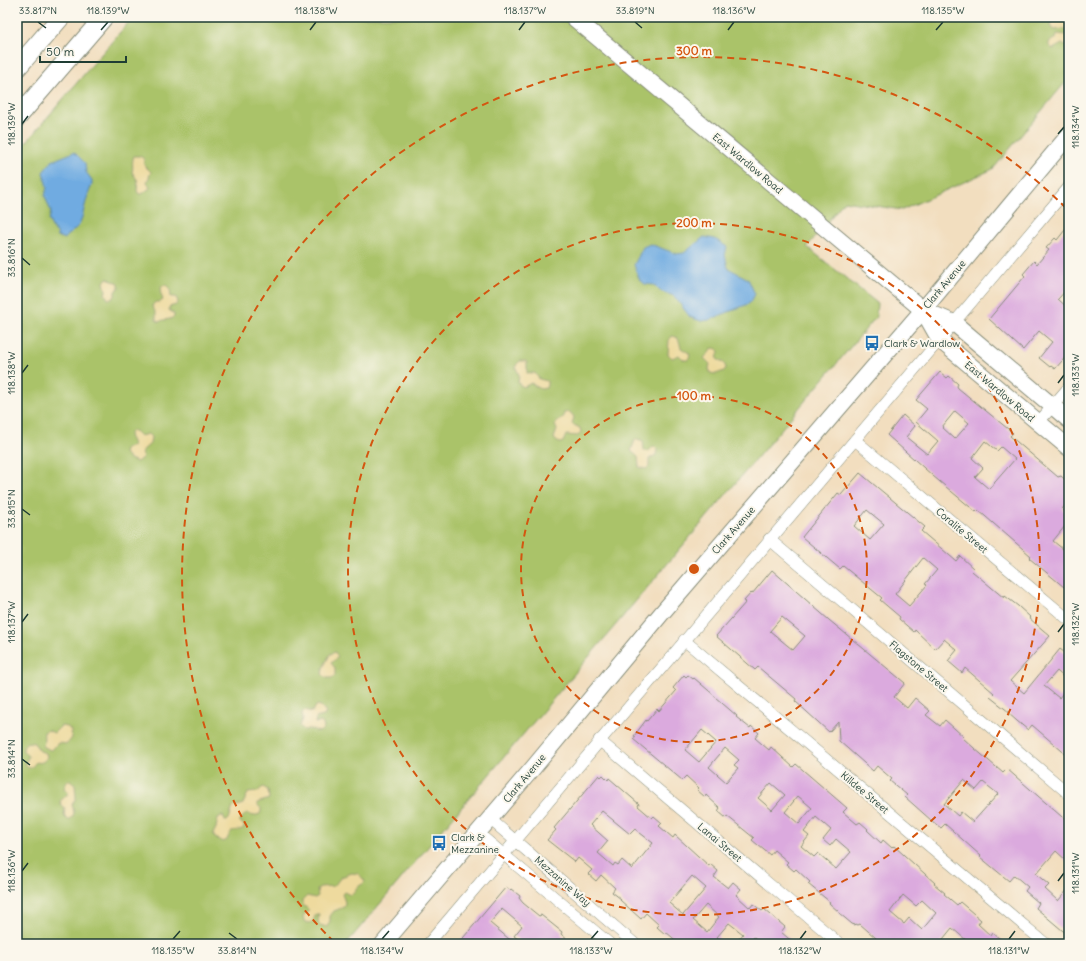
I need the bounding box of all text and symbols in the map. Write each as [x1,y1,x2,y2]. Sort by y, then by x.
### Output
text: 33.817°N [19,4,57,17]
text: 118.139°W [86,4,130,17]
text: 118.138°W [294,4,338,17]
text: 118.137°W [504,4,546,17]
text: 33.819°N [615,4,655,17]
text: 118.136°W [712,4,756,17]
text: 118.135°W [921,4,965,17]
scale bar [40,38,126,64]
text: 300 m [676,43,712,58]
text: 50 m [46,44,75,59]
text: 118.139°W [5,102,18,146]
text: 118.134°W [1069,105,1082,149]
street label: East Wardlow Road [710,130,785,197]
text: 200 m [676,215,712,230]
text: 33.816°N [5,238,18,278]
street label: Clark Avenue [920,257,969,311]
bus stop icon: Clark & Wardlow [863,334,881,352]
place label: Clark & Wardlow [884,337,960,350]
text: 118.138°W [5,351,18,395]
text: 118.133°W [1069,353,1082,397]
street label: East Wardlow Road [962,358,1037,425]
text: 100 m [677,388,711,403]
text: 33.815°N [5,489,18,529]
street label: Clark Avenue [709,504,758,557]
street label: Coralite Street [933,505,991,556]
centre of rings [687,562,701,576]
text: 118.137°W [5,601,18,643]
text: 118.132°W [1069,603,1082,645]
street label: Flagstone Street [887,638,951,695]
text: 33.814°N [5,739,18,779]
street label: Clark Avenue [500,751,549,805]
street label: Killdee Street [838,769,892,817]
street label: Lanai Street [695,820,745,865]
place label: Clark & Mezzanine [451,831,499,856]
bus stop icon: Clark & Mezzanine [430,834,448,852]
text: 118.136°W [5,849,18,893]
text: 118.131°W [1069,852,1082,894]
street label: Mezzanine Way [532,853,593,909]
text: 118.135°W [151,944,195,957]
text: 33.814°N [217,944,257,957]
text: 118.134°W [360,944,404,957]
text: 118.133°W [569,944,613,957]
text: 118.132°W [779,944,821,957]
text: 118.131°W [988,944,1030,957]

